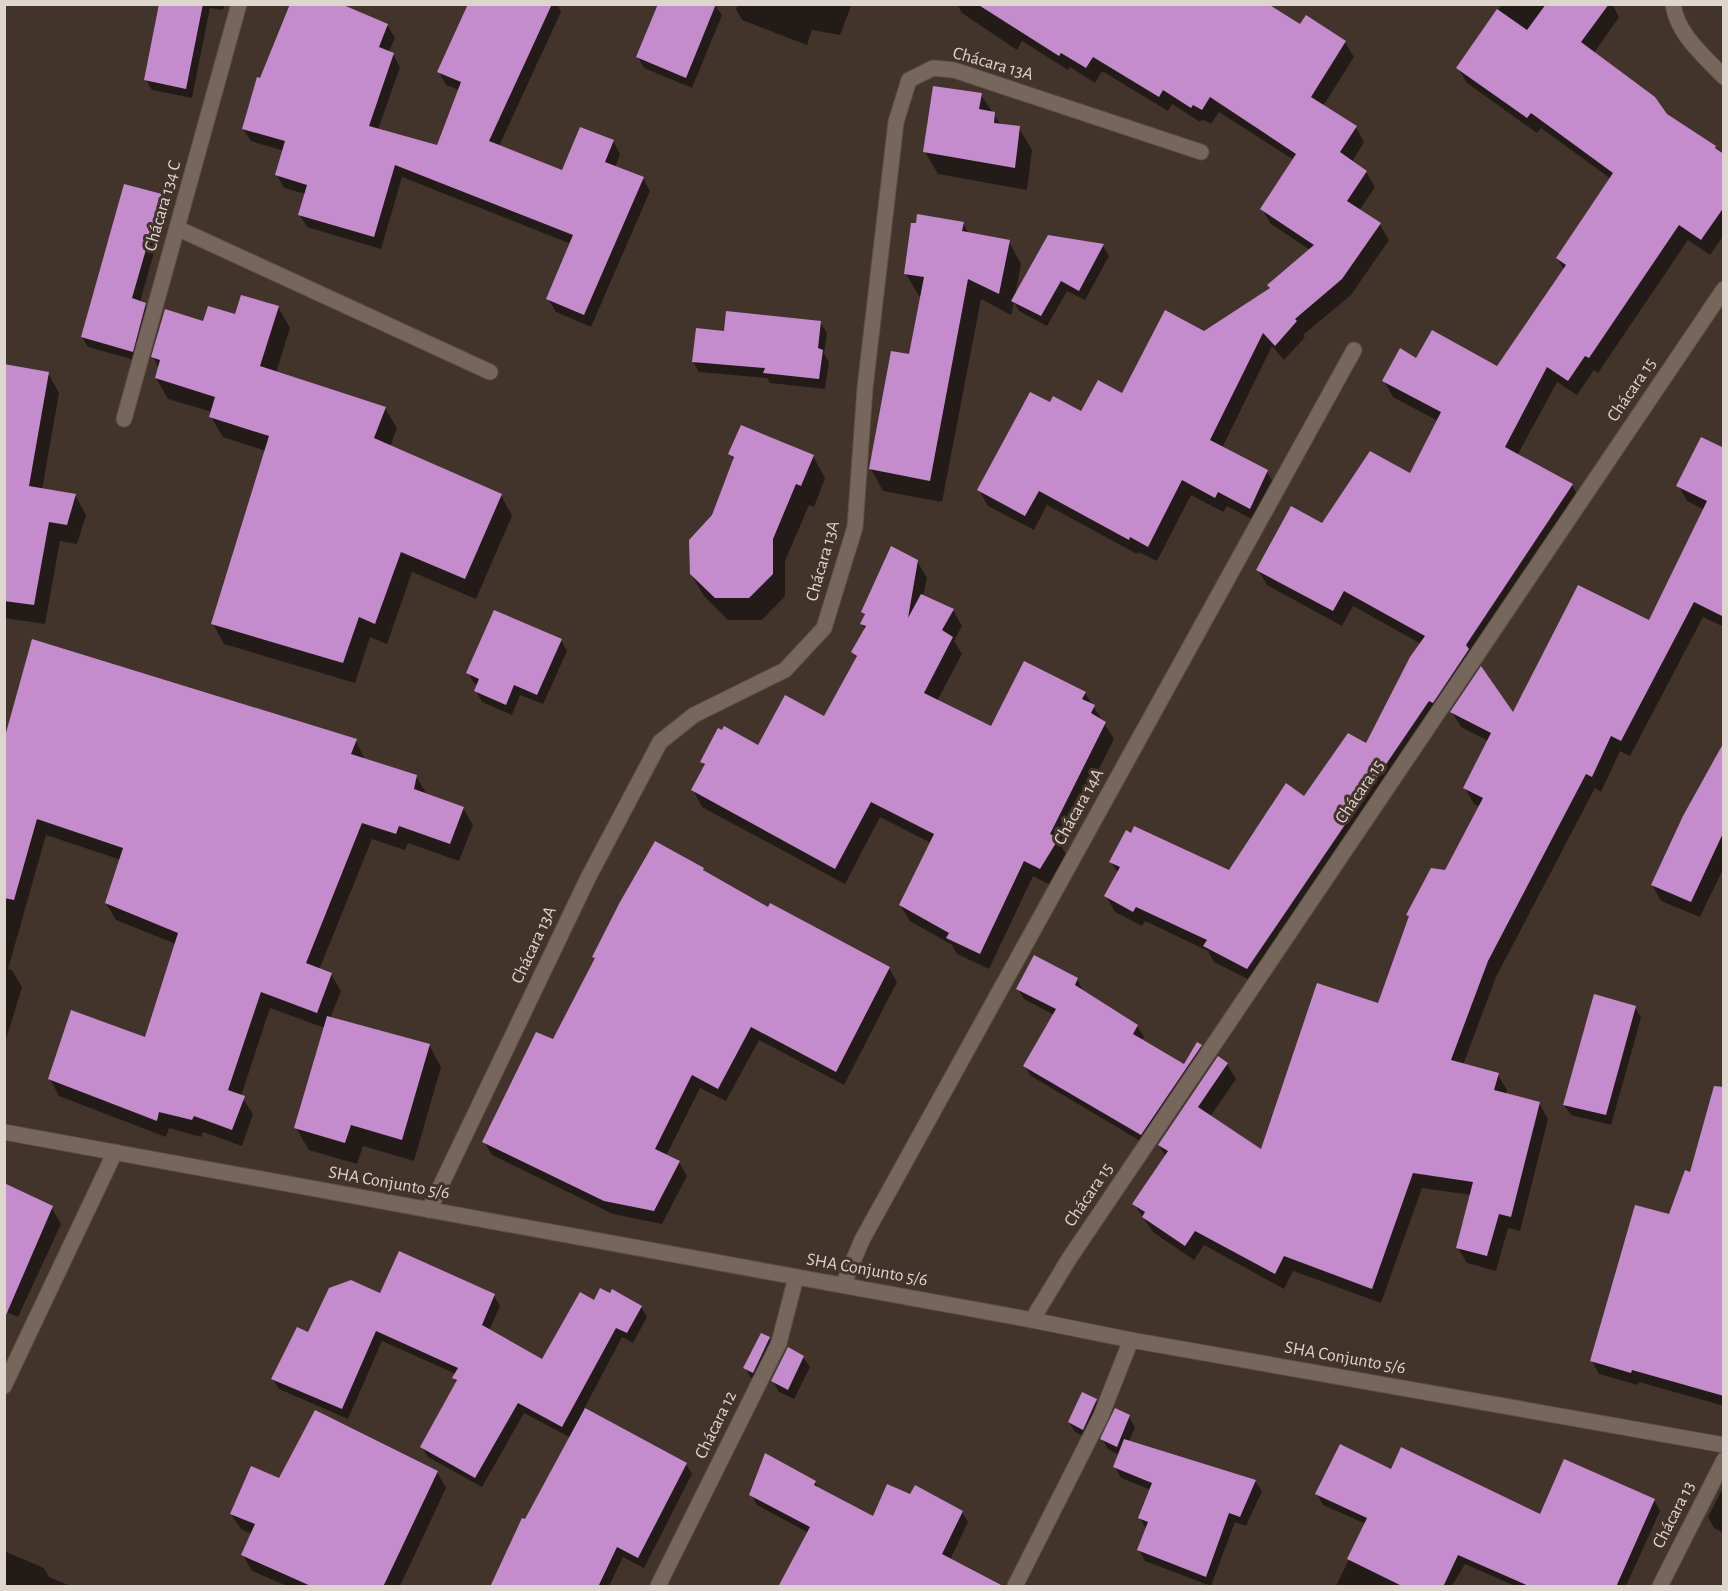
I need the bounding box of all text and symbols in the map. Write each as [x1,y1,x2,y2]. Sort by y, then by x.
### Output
street label: Chácara 13A [951,44,1036,84]
street label: Chácara 134 C [141,159,185,253]
street label: Chácara 15 [1604,355,1660,425]
street label: Chácara 13A [803,518,843,603]
street label: Chácara 15 [1332,757,1388,827]
street label: Chácara 14A [1051,765,1108,848]
street label: Chácara 13A [508,903,560,986]
street label: Chácara 15 [1061,1160,1117,1230]
street label: SHA Conjunto 5/6 [327,1163,451,1203]
street label: SHA Conjunto 5/6 [805,1250,929,1290]
street label: SHA Conjunto 5/6 [1283,1338,1407,1378]
street label: Chácara 12 [692,1388,740,1462]
street label: Chácara 13 [1650,1479,1698,1551]

